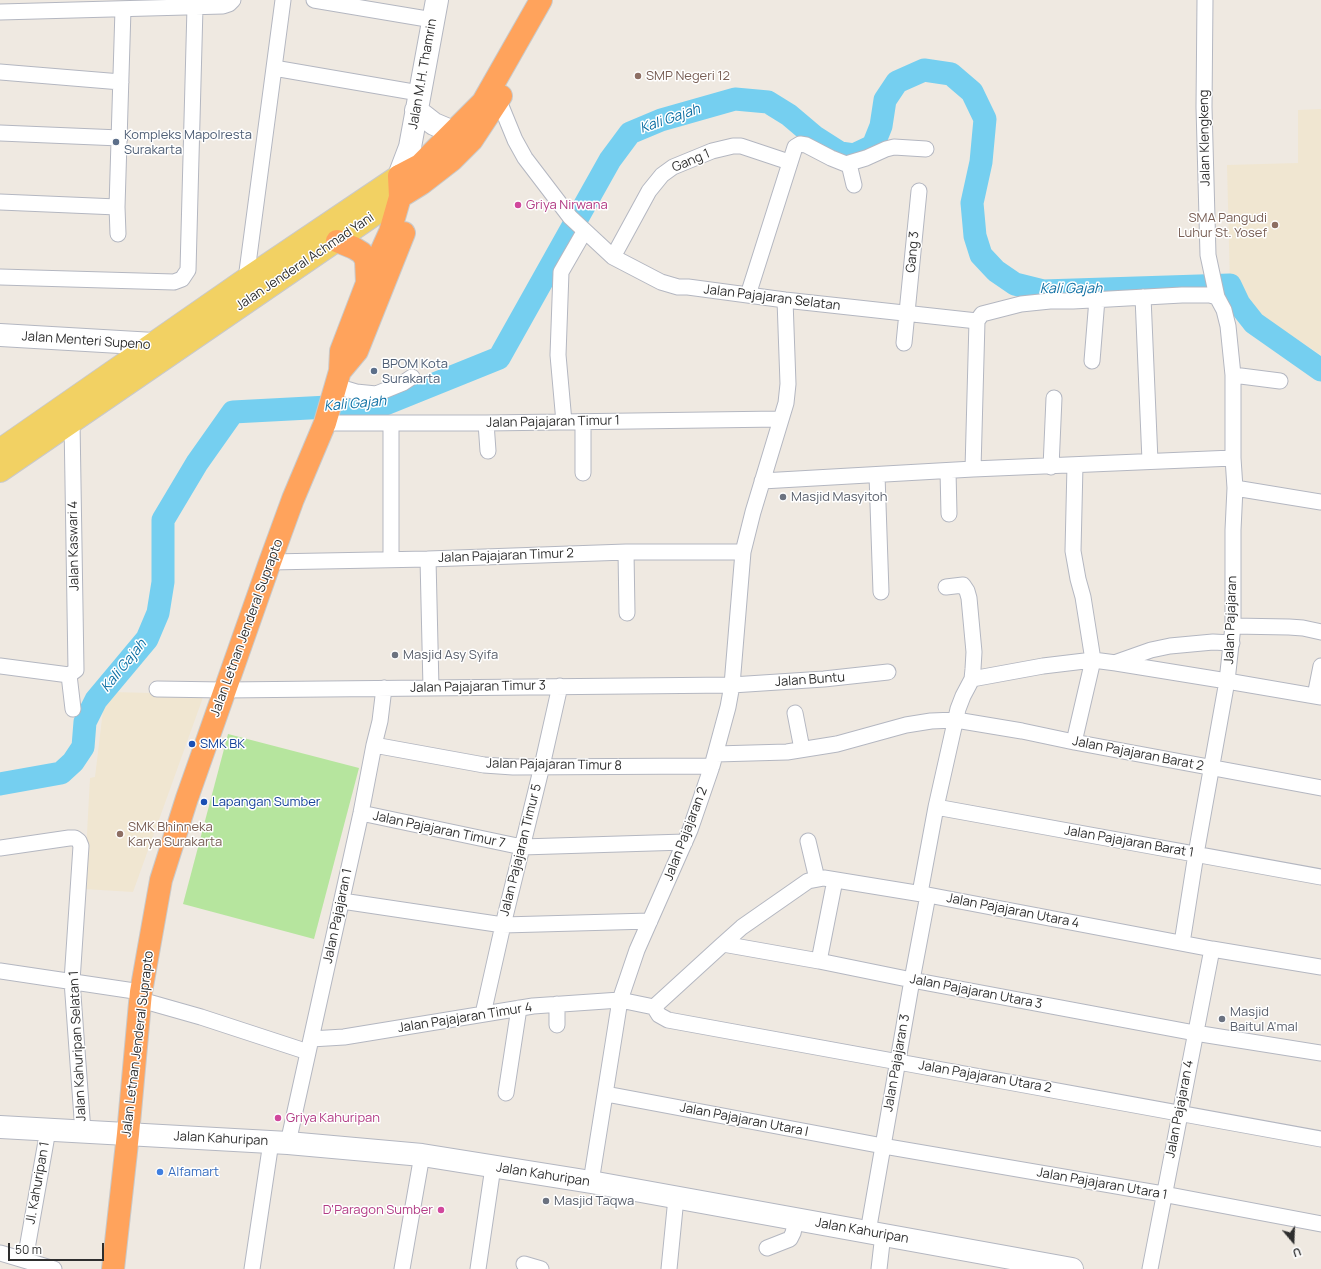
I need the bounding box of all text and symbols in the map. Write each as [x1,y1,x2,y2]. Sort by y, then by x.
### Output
street label: Jalan M.H. Thamrin [406,17,440,131]
place label: SMP Negeri 12 [646,68,730,84]
marker: SMP Negeri 12 [633,71,643,81]
street label: Jalan Klengkeng [1196,90,1214,186]
water label: Kali Gajah [638,101,702,137]
place label: Kompleks Mapolresta Surakarta [124,127,252,158]
marker: Kompleks Mapolresta Surakarta [111,137,121,147]
street label: Gang 1 [670,146,712,176]
place label: Griya Nirwana [526,197,608,213]
marker: Griya Nirwana [513,200,523,210]
street label: Jalan Jenderal Achmad Yani [233,210,377,314]
place label: SMA Pangudi Luhur St. Yosef [1178,210,1267,241]
marker: SMA Pangudi Luhur St. Yosef [1270,220,1280,230]
street label: Gang 3 [903,231,923,273]
water label: Kali Gajah [1040,281,1102,297]
street label: Jalan Pajajaran Selatan [703,282,841,314]
street label: Jalan Menteri Supeno [21,329,151,353]
place label: BPOM Kota Surakarta [382,356,448,387]
marker: BPOM Kota Surakarta [369,366,379,376]
water label: Kali Gajah [323,393,387,415]
street label: Jalan Pajajaran Timur 1 [486,413,620,431]
place label: Masjid Masyitoh [791,489,888,505]
marker: Masjid Masyitoh [778,492,788,502]
street label: Jalan Kaswari 4 [65,501,83,591]
street label: Jalan Letnan Jenderal Suprapto [208,537,286,719]
street label: Jalan Pajajaran Timur 2 [438,546,574,566]
street label: Jalan Pajajaran [1222,575,1240,665]
water label: Kali Gajah [98,636,150,696]
place label: Masjid Asy Syifa [403,647,498,663]
marker: Masjid Asy Syifa [390,650,400,660]
street label: Jalan Buntu [774,670,846,690]
street label: Jalan Pajajaran Timur 3 [410,678,546,696]
street label: Jalan Pajajaran Barat 2 [1071,734,1205,774]
place label: SMK BK [200,736,245,752]
marker: SMK BK [187,739,197,749]
street label: Jalan Pajajaran Timur 8 [486,756,622,774]
street label: Jalan Pajajaran Timur 5 [497,782,545,918]
street label: Jalan Pajajaran 2 [661,785,711,883]
place label: Lapangan Sumber [212,794,320,810]
marker: Lapangan Sumber [199,797,209,807]
street label: Jalan Pajajaran Timur 7 [371,808,507,852]
place label: SMK Bhinneka Karya Surakarta [128,819,222,850]
street label: Jalan Pajajaran Barat 1 [1063,823,1195,861]
marker: SMK Bhinneka Karya Surakarta [115,829,125,839]
street label: Jalan Pajajaran 1 [320,867,356,965]
street label: Jalan Pajajaran Utara 4 [945,890,1081,932]
street label: Jalan Letnan Jenderal Suprapto [119,950,157,1138]
street label: Jalan Kahuripan Selatan 1 [66,970,90,1122]
street label: Jalan Pajajaran Utara 3 [908,972,1044,1012]
street label: Jalan Pajajaran Timur 4 [397,1000,533,1036]
place label: Masjid Baitul A'mal [1230,1004,1298,1035]
street label: Jalan Pajajaran 3 [881,1013,913,1113]
marker: Masjid Baitul A'mal [1217,1014,1227,1024]
street label: Jalan Pajajaran Utara 2 [917,1058,1053,1096]
street label: Jalan Pajajaran 4 [1163,1059,1197,1159]
street label: Jalan Pajajaran Utara I [679,1100,809,1140]
place label: Griya Kahuripan [286,1110,380,1126]
marker: Griya Kahuripan [273,1113,283,1123]
street label: Jalan Kahuripan [173,1129,269,1149]
street label: Jl. Kahuripan 1 [23,1141,53,1225]
street label: Jalan Kahuripan [495,1160,591,1190]
place label: Alfamart [168,1164,219,1180]
street label: Jalan Pajajaran Utara 1 [1035,1165,1169,1203]
marker: Alfamart [155,1167,165,1177]
place label: Masjid Taqwa [554,1193,634,1209]
marker: Masjid Taqwa [541,1196,551,1206]
place label: D'Paragon Sumber [323,1202,433,1218]
marker: D'Paragon Sumber [436,1205,446,1215]
street label: Jalan Kahuripan [814,1215,910,1247]
north arrow [1273,1221,1313,1261]
scale bar [10,1235,106,1261]
text: 50 m [15,1241,42,1258]
text: U [1291,1244,1303,1261]

